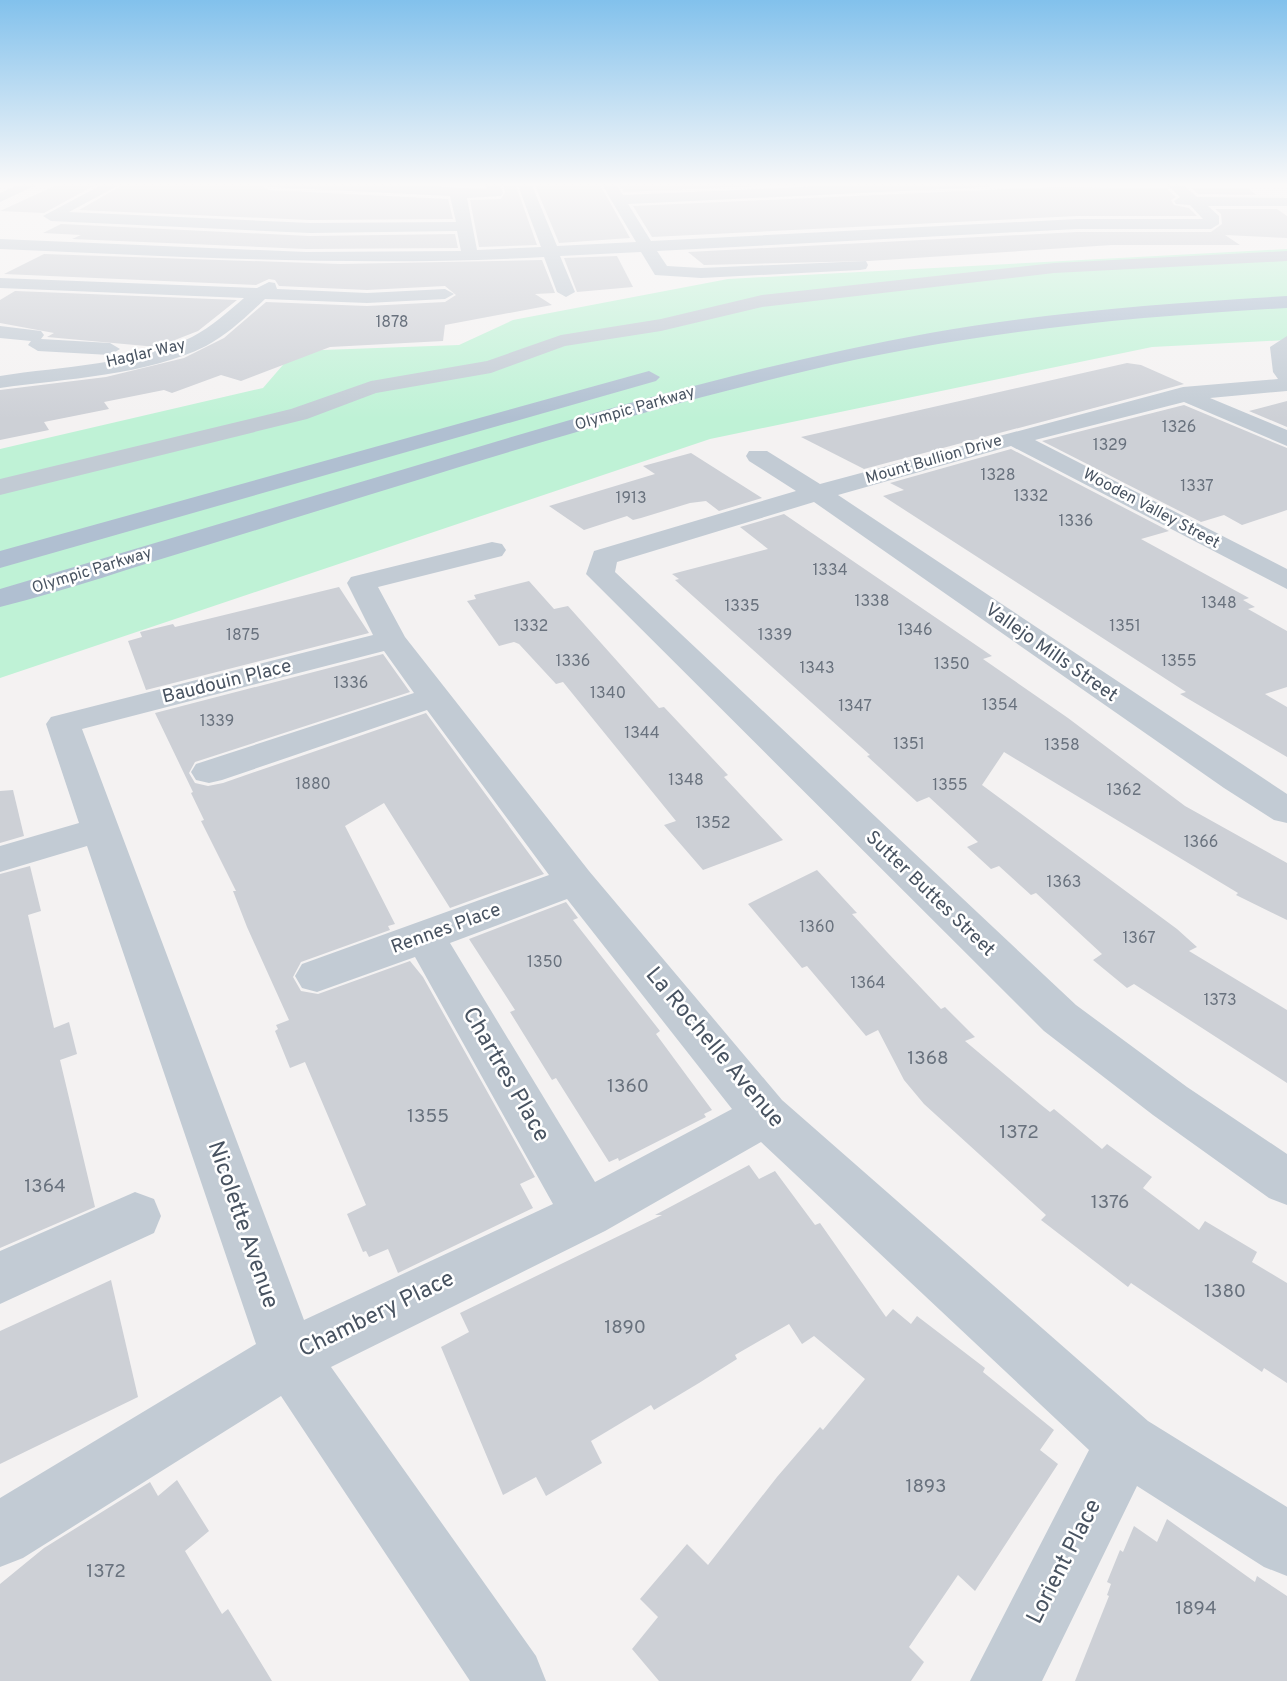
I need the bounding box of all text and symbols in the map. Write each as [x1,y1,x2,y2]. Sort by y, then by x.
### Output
house number: 1878 [375,313,409,333]
street label: Haglar Way [104,335,188,373]
street label: Olympic Parkway [573,382,697,436]
house number: 1326 [1162,418,1196,438]
street label: Mount Bullion Drive [863,431,1005,489]
house number: 1329 [1093,436,1127,456]
street label: Wooden Valley Street [1079,464,1223,554]
house number: 1328 [981,466,1015,486]
house number: 1337 [1180,477,1214,497]
house number: 1332 [1014,487,1048,507]
house number: 1913 [615,489,647,509]
house number: 1336 [1059,512,1093,532]
street label: Olympic Parkway [30,543,154,599]
house number: 1334 [812,561,848,581]
house number: 1338 [854,592,890,612]
house number: 1348 [1201,594,1237,614]
house number: 1335 [724,597,760,617]
street label: Vallejo Mills Street [980,598,1122,708]
house number: 1332 [514,617,548,637]
house number: 1351 [1109,617,1141,637]
house number: 1346 [897,621,933,641]
house number: 1875 [226,626,260,646]
house number: 1339 [758,626,792,646]
house number: 1336 [556,652,590,672]
house number: 1355 [1161,652,1197,672]
street label: Baudouin Place [160,654,294,710]
house number: 1350 [934,655,970,675]
house number: 1343 [799,659,835,679]
house number: 1336 [334,674,368,694]
house number: 1340 [590,684,626,704]
house number: 1354 [982,696,1018,716]
house number: 1347 [838,697,872,717]
house number: 1339 [200,712,234,732]
house number: 1344 [624,724,660,744]
house number: 1351 [893,735,925,755]
house number: 1358 [1044,736,1080,756]
house number: 1348 [668,771,704,791]
house number: 1880 [295,775,331,795]
house number: 1355 [932,776,968,796]
house number: 1362 [1107,781,1141,801]
house number: 1352 [695,814,731,834]
street label: Sutter Buttes Street [860,826,1000,962]
house number: 1366 [1184,833,1218,853]
house number: 1363 [1047,873,1081,893]
street label: Rennes Place [388,898,504,960]
house number: 1360 [799,918,835,938]
house number: 1367 [1122,929,1156,949]
house number: 1350 [527,953,563,973]
street label: La Rochelle Avenue [638,962,790,1134]
house number: 1364 [850,974,886,994]
house number: 1373 [1203,991,1237,1011]
street label: Chartres Place [455,1002,555,1148]
house number: 1368 [907,1047,949,1071]
house number: 1360 [607,1075,649,1099]
house number: 1355 [407,1105,449,1129]
house number: 1372 [999,1121,1039,1145]
street label: Nicolette Avenue [200,1137,284,1313]
house number: 1364 [24,1175,66,1199]
house number: 1376 [1091,1191,1129,1215]
street label: Chambery Place [294,1265,460,1365]
house number: 1380 [1204,1280,1246,1304]
house number: 1890 [604,1316,646,1340]
house number: 1893 [905,1475,947,1499]
street label: Lorient Place [1021,1495,1109,1629]
house number: 1372 [86,1560,126,1584]
house number: 1894 [1175,1597,1217,1621]

